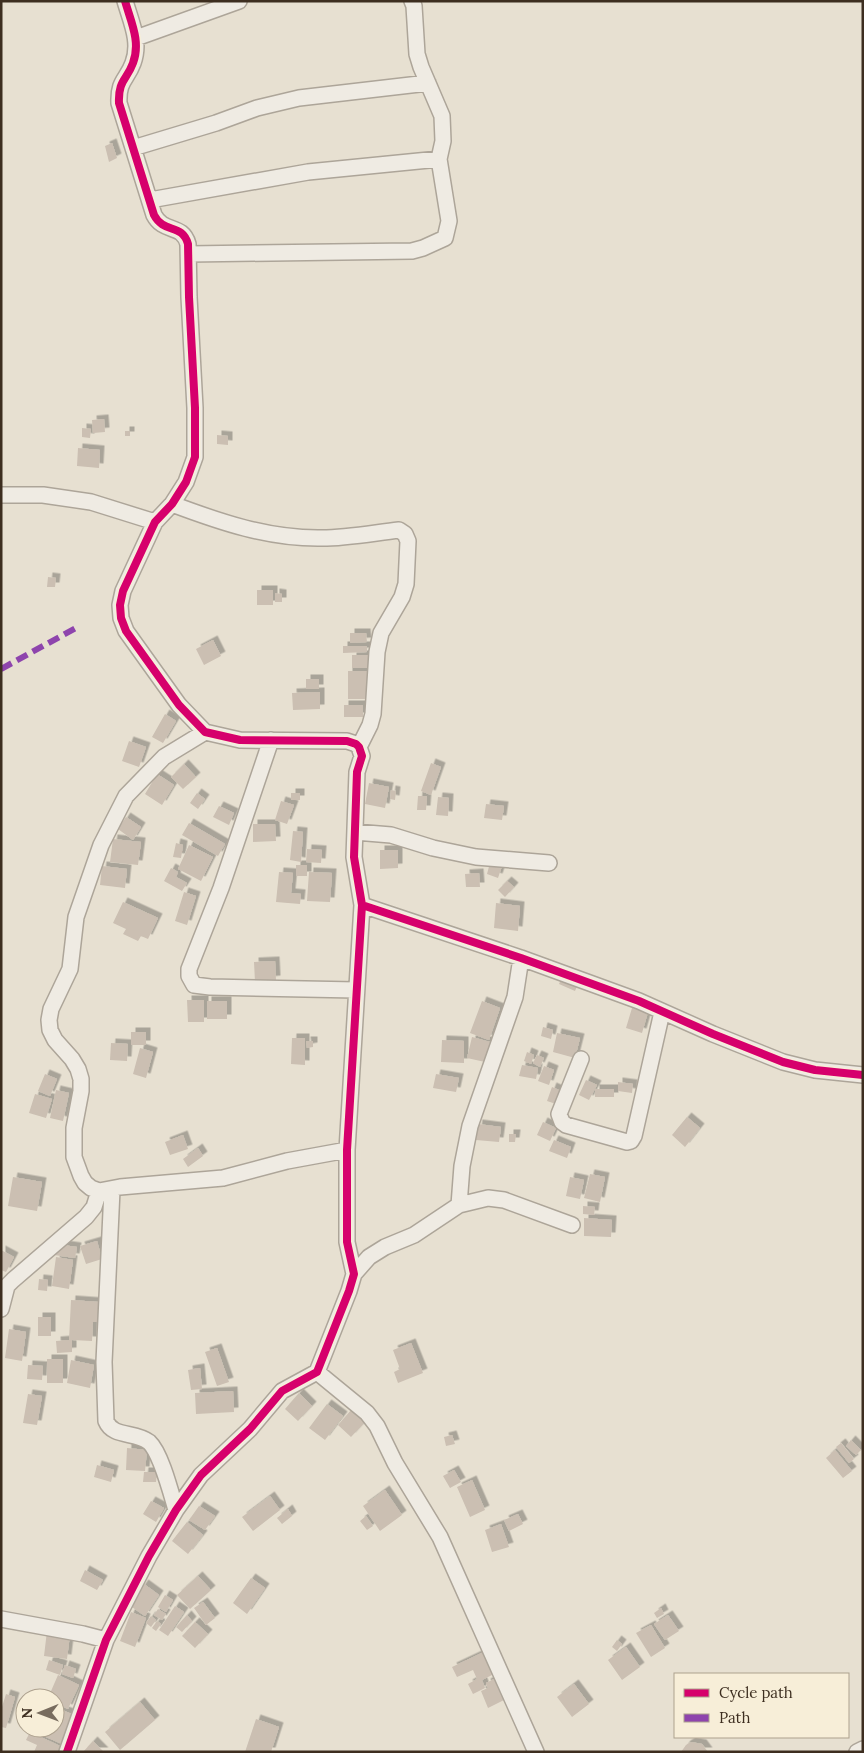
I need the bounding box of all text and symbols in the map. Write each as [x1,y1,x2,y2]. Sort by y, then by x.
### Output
legend [674,1673,849,1738]
text: Cycle path [719,1683,793,1702]
north arrow [15,1688,65,1738]
text: N [18,1707,36,1719]
text: Path [719,1708,750,1727]

